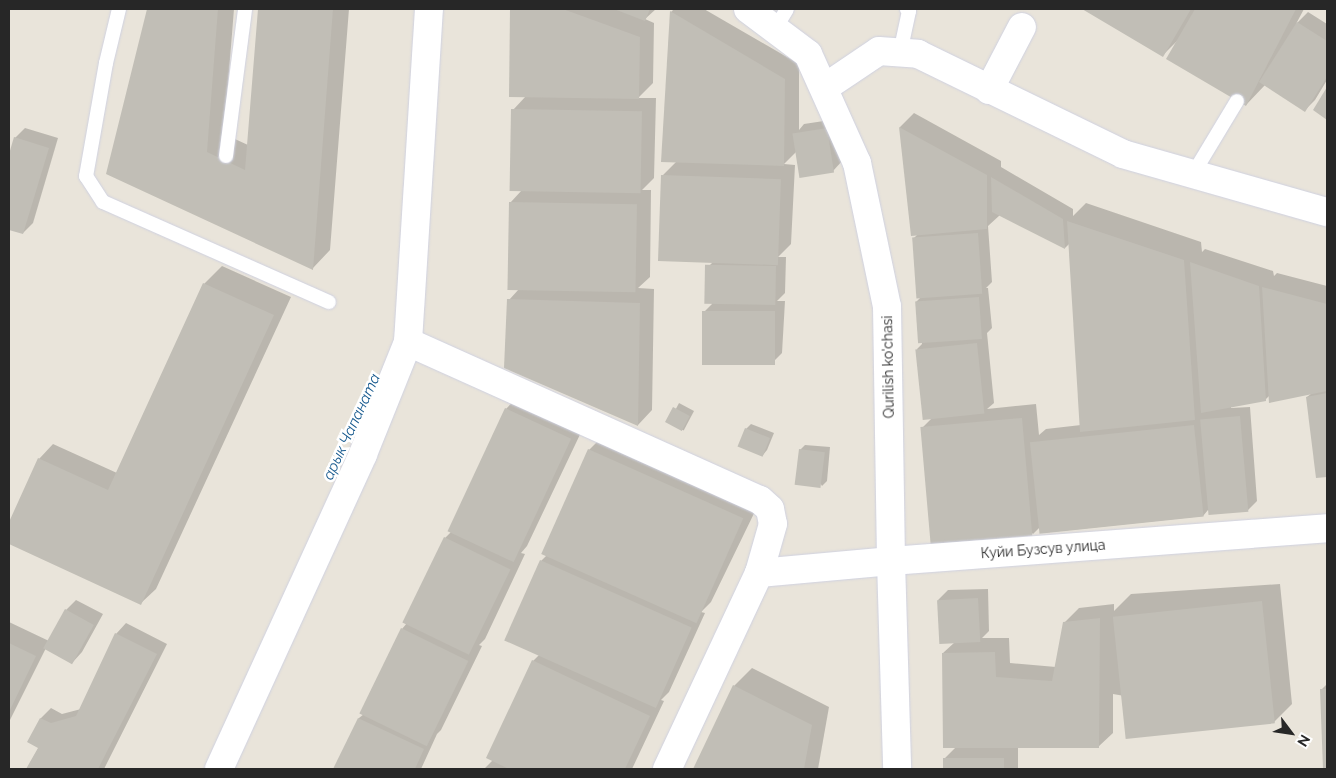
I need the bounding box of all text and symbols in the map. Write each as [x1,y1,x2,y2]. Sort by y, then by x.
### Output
street label: Qurilish ko'chasi [879,315,897,419]
water label: арык Чапаната [320,371,384,483]
street label: Куйи Бузсув улица [980,536,1106,562]
north arrow [1266,708,1316,758]
text: N [1294,732,1313,749]

